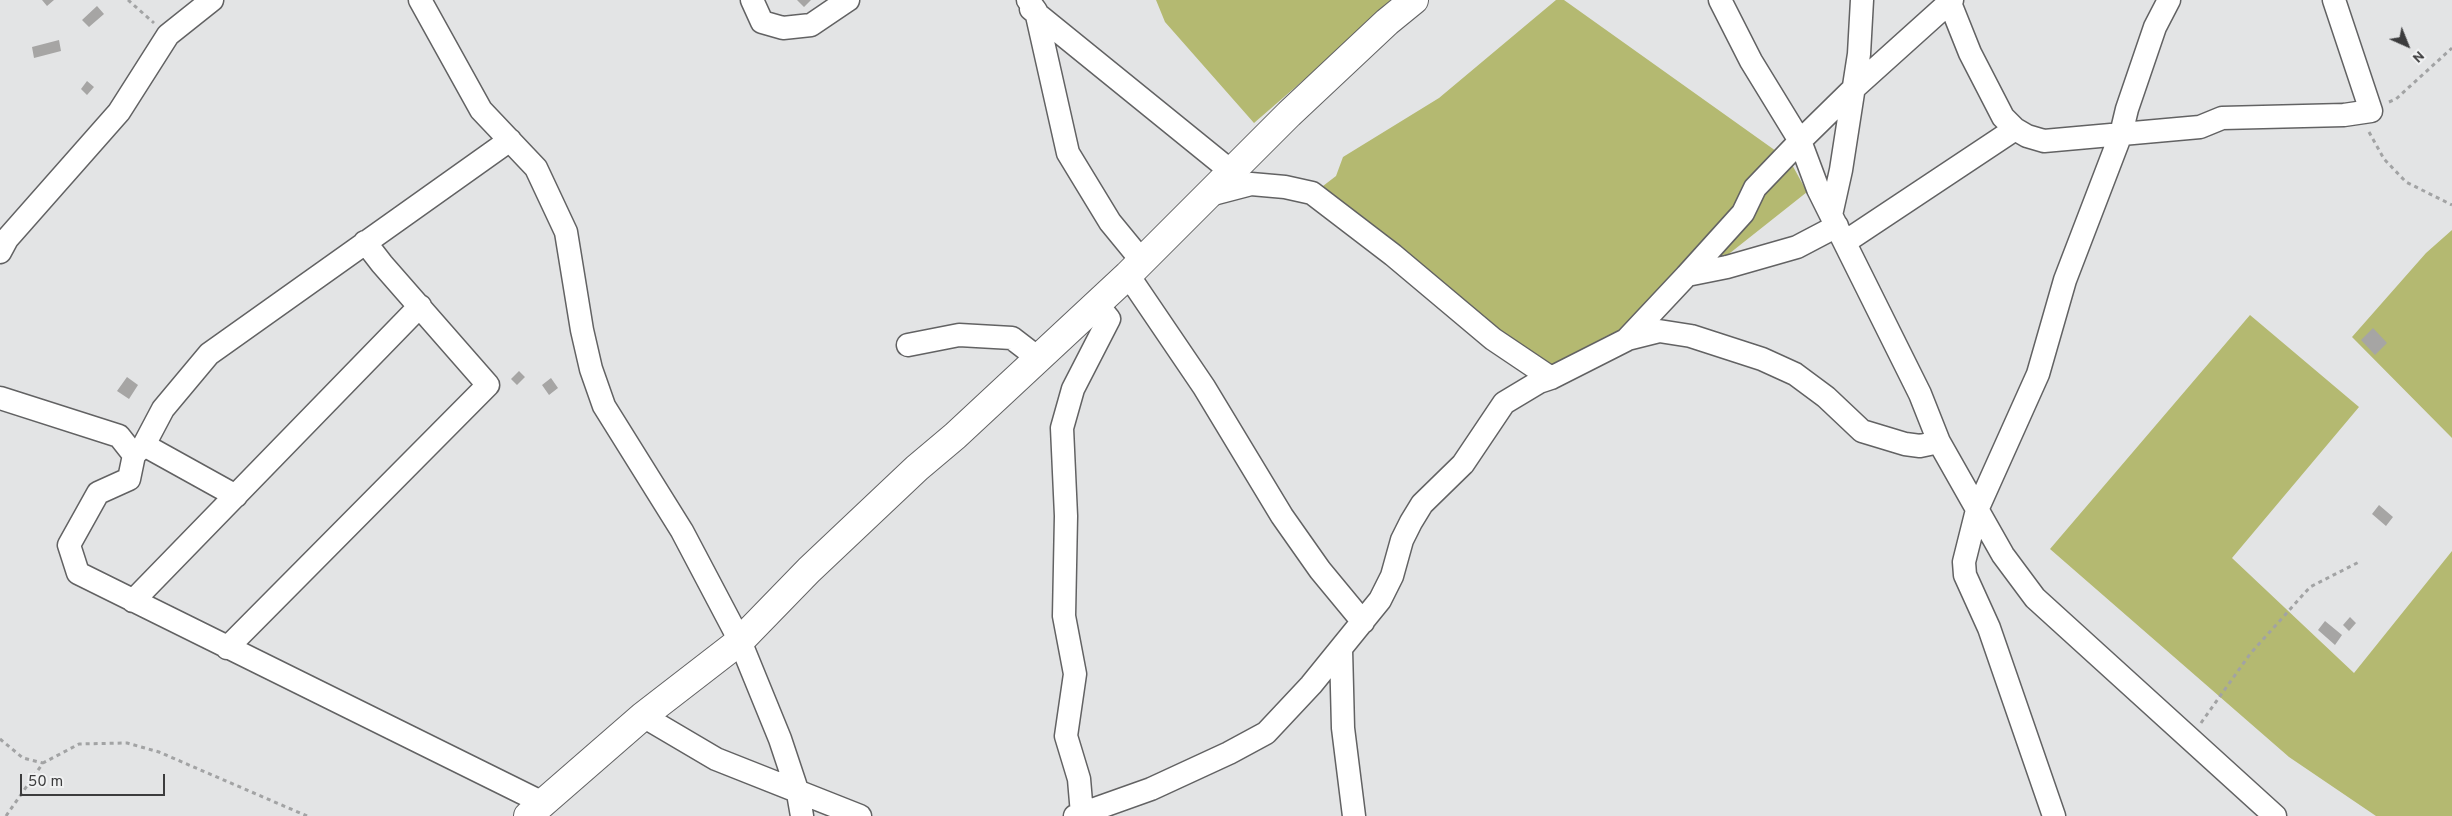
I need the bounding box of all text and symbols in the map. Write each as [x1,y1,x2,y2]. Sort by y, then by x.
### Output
north arrow [2382,20,2432,70]
text: N [2408,47,2427,66]
scale bar [22,764,168,796]
text: 50 m [28,773,63,792]

